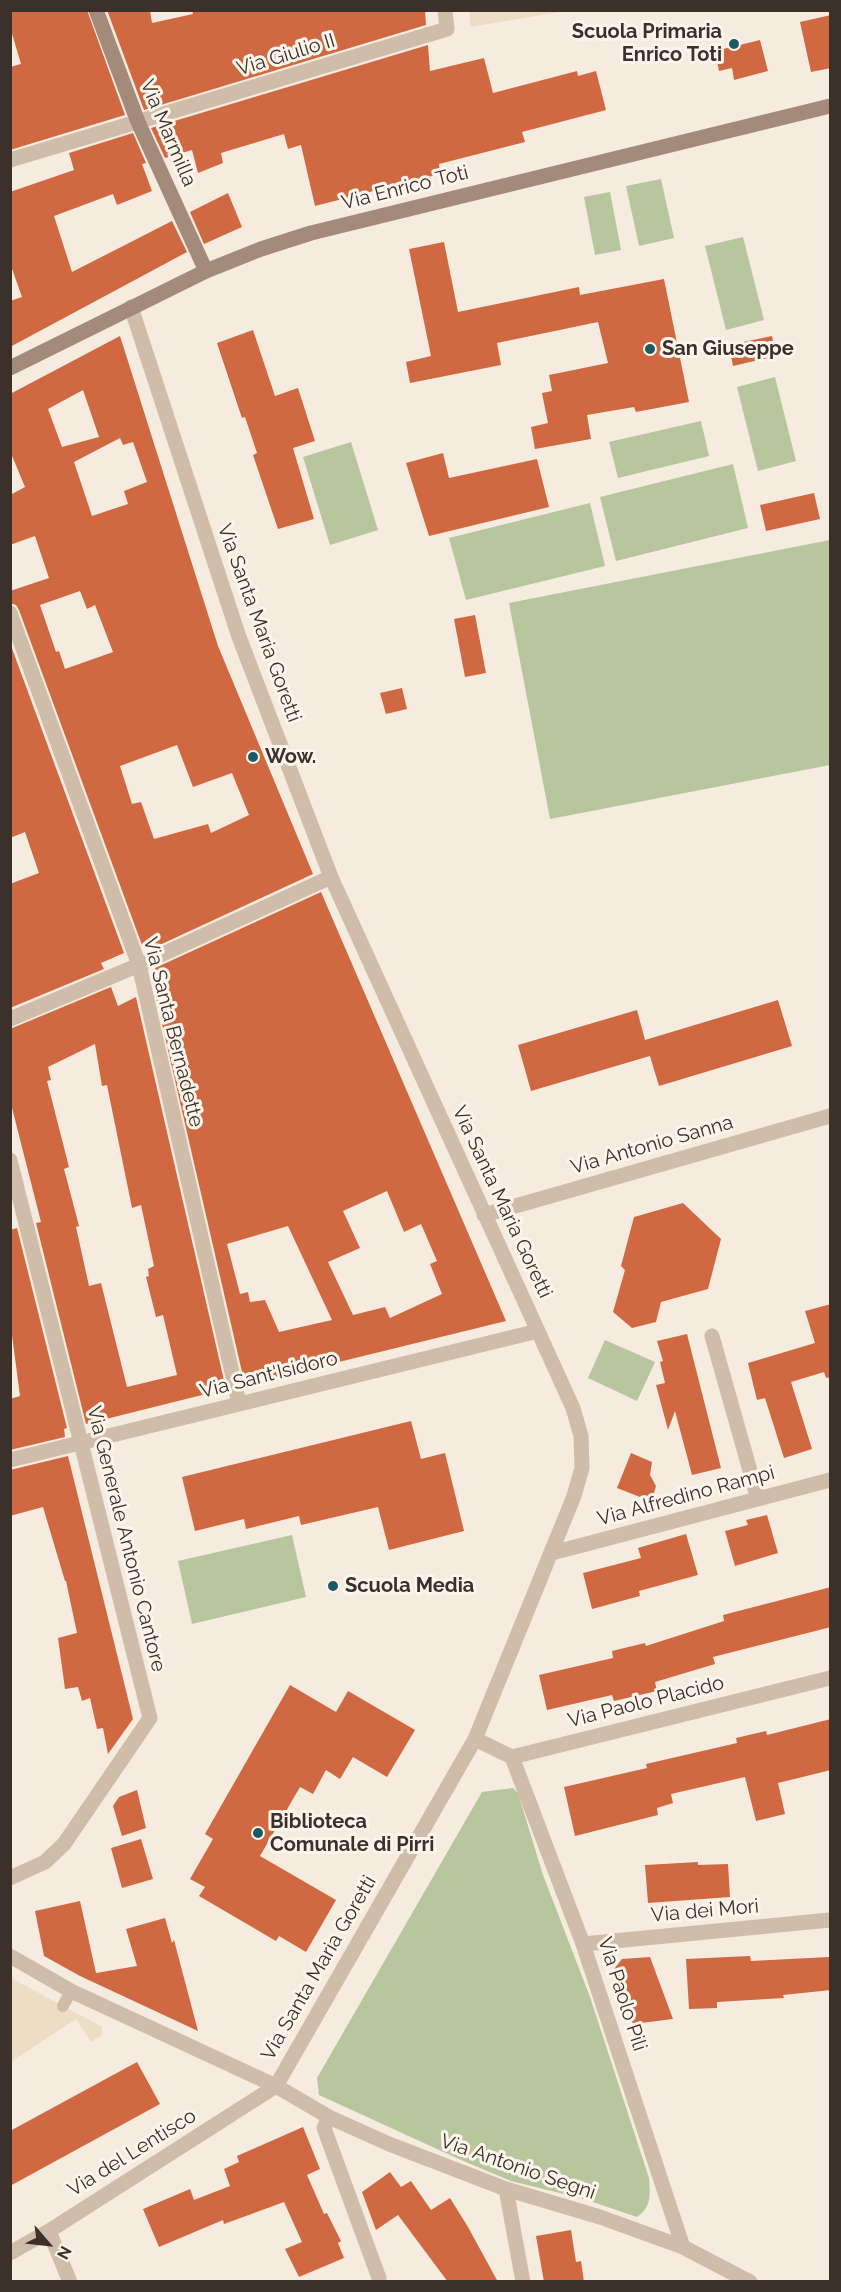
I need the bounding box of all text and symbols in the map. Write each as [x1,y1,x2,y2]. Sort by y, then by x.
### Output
place label: Scuola Primaria Enrico Toti [572,20,722,67]
street label: Via Giulio II [234,29,338,81]
marker: Scuola Primaria Enrico Toti [727,37,741,51]
street label: Via Marmilla [135,76,201,190]
street label: Via Enrico Toti [339,161,471,215]
place label: San Giuseppe [662,337,794,361]
marker: San Giuseppe [643,342,657,356]
street label: Via Santa Maria Goretti [212,521,306,725]
place label: Wow. [265,745,316,769]
marker: Wow. [246,750,260,764]
street label: Via Santa Bernadette [138,935,208,1129]
street label: Via Santa Maria Goretti [447,1102,557,1302]
street label: Via Antonio Sanna [568,1110,736,1180]
street label: Via Sant'Isidoro [198,1346,340,1404]
street label: Via Generale Antonio Cantore [81,1404,171,1674]
street label: Via Alfredino Rampi [595,1461,777,1531]
place label: Scuola Media [345,1574,474,1598]
marker: Scuola Media [326,1579,340,1593]
street label: Via Paolo Placido [565,1671,727,1733]
place label: Biblioteca Comunale di Pirri [270,1810,434,1857]
marker: Biblioteca Comunale di Pirri [251,1826,265,1840]
street label: Via Santa Maria Goretti [256,1871,382,2065]
street label: Via dei Mori [650,1894,760,1928]
street label: Via Paolo Pili [592,1934,652,2054]
street label: Via del Lentisco [63,2104,201,2202]
street label: Via Antonio Segni [437,2129,599,2205]
north arrow [18,2214,78,2274]
text: N [53,2243,76,2263]

